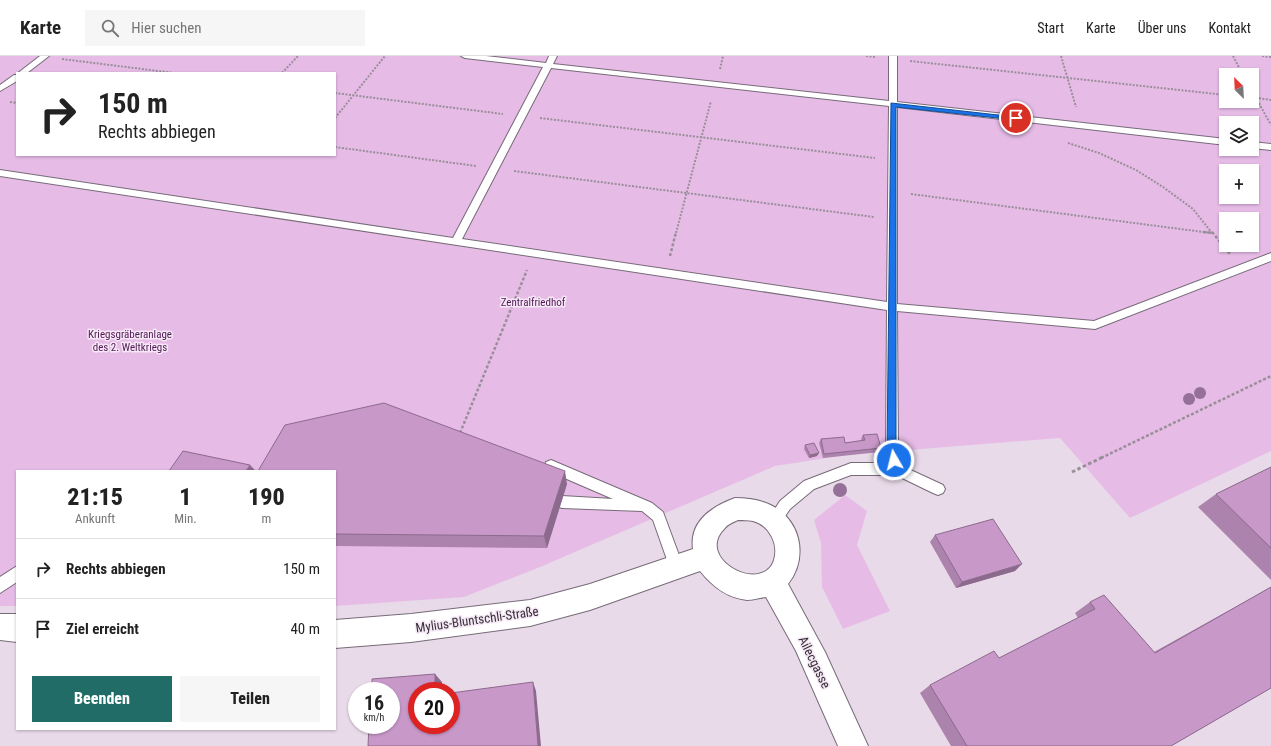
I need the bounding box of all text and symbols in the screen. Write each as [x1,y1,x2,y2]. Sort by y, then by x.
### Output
search box [85,10,365,46]
text: Karte [20,16,61,39]
icon: search [99,17,121,39]
text: Hier suchen [131,19,202,37]
text: Start [1037,20,1064,36]
text: Karte [1086,20,1116,36]
text: Über uns [1138,20,1186,36]
text: Kontakt [1208,20,1251,36]
north arrow [1219,68,1259,108]
map controls [1219,68,1259,252]
text: 150 m [98,87,168,120]
icon: right [32,88,84,140]
pin [999,101,1033,135]
icon: arrive [1005,107,1027,129]
button: layers [1219,116,1259,156]
text: Rechts abbiegen [98,121,216,142]
button: + [1219,164,1259,204]
button: − [1219,212,1259,252]
park label: Zentralfriedhof [501,296,566,309]
park label: Kriegsgräberanlage des 2. Weltkriegs [88,328,172,354]
position arrow [873,439,915,481]
text: 21:15 [67,483,123,511]
text: 1 [179,483,192,511]
text: 190 [248,483,285,511]
text: Ankunft [75,511,115,526]
text: Min. [174,511,197,526]
text: m [261,511,271,526]
icon: right [32,558,54,580]
text: Rechts abbiegen [66,560,166,578]
text: 150 m [283,560,320,578]
street label: Mylius-Bluntschli-Straße [415,603,539,636]
icon: arrive [32,618,54,640]
text: Ziel erreicht [66,620,139,638]
text: 40 m [290,620,320,638]
street label: Ailecgasse [796,634,834,691]
button: Beenden [32,676,172,722]
button: Teilen [180,676,320,722]
speed limit sign: 20 [408,682,460,734]
text: 16 [364,691,384,715]
text: km/h [364,712,384,723]

